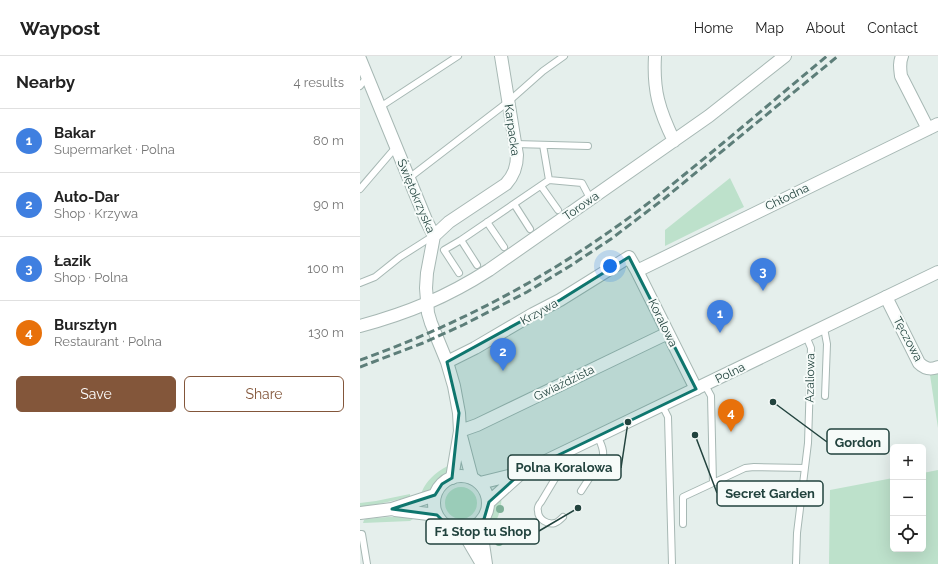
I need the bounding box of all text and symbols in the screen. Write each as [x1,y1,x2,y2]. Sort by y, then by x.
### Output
text: Waypost [20,17,100,39]
text: Home [694,20,733,36]
text: Map [755,20,784,36]
text: About [806,20,845,36]
text: Contact [867,20,918,36]
text: Nearby [16,72,75,92]
text: 4 results [293,75,344,90]
street label: Karpacka [501,103,523,157]
text: Bakar [54,124,96,142]
text: 1 [26,133,32,148]
text: 80 m [313,133,344,148]
text: Supermarket · Polna [54,142,175,157]
street label: Świętokrzyska [394,157,438,235]
street label: Chłodna [763,180,811,214]
text: Auto-Dar [54,188,119,206]
street label: Torowa [561,189,601,223]
text: 2 [25,197,33,212]
text: 90 m [313,197,344,212]
text: Shop · Krzywa [54,206,138,221]
text: Łazik [54,252,91,270]
your location [600,256,620,276]
pin: 3 [750,258,776,291]
text: 3 [25,261,33,276]
text: 100 m [307,261,344,276]
text: Shop · Polna [54,270,128,285]
street label: Krzywa [518,296,560,328]
street label: Koralowa [645,297,681,349]
pin: 1 [707,300,733,333]
street label: Tęczowa [890,314,926,364]
text: Bursztyn [54,316,117,334]
text: 4 [25,325,33,340]
text: 130 m [308,325,344,340]
text: Restaurant · Polna [54,334,162,349]
pin: 2 [490,338,516,371]
street label: Azaliowa [803,353,817,403]
street label: Polna [713,360,747,386]
street label: Gwiaździsta [531,362,597,404]
button: Save [16,376,176,412]
button: Share [184,376,344,412]
pin: 4 [718,399,744,432]
callout: Gordon [827,429,889,454]
text: Gordon [835,435,881,450]
map controls [890,444,926,552]
button: + [890,444,926,480]
callout: Polna Koralowa [508,455,621,480]
text: Polna Koralowa [516,460,613,475]
button: − [890,480,926,516]
callout: Secret Garden [717,481,823,506]
text: Secret Garden [725,486,815,501]
button: locate [890,516,926,552]
callout: F1 Stop tu Shop [426,519,539,544]
text: F1 Stop tu Shop [435,524,531,539]

